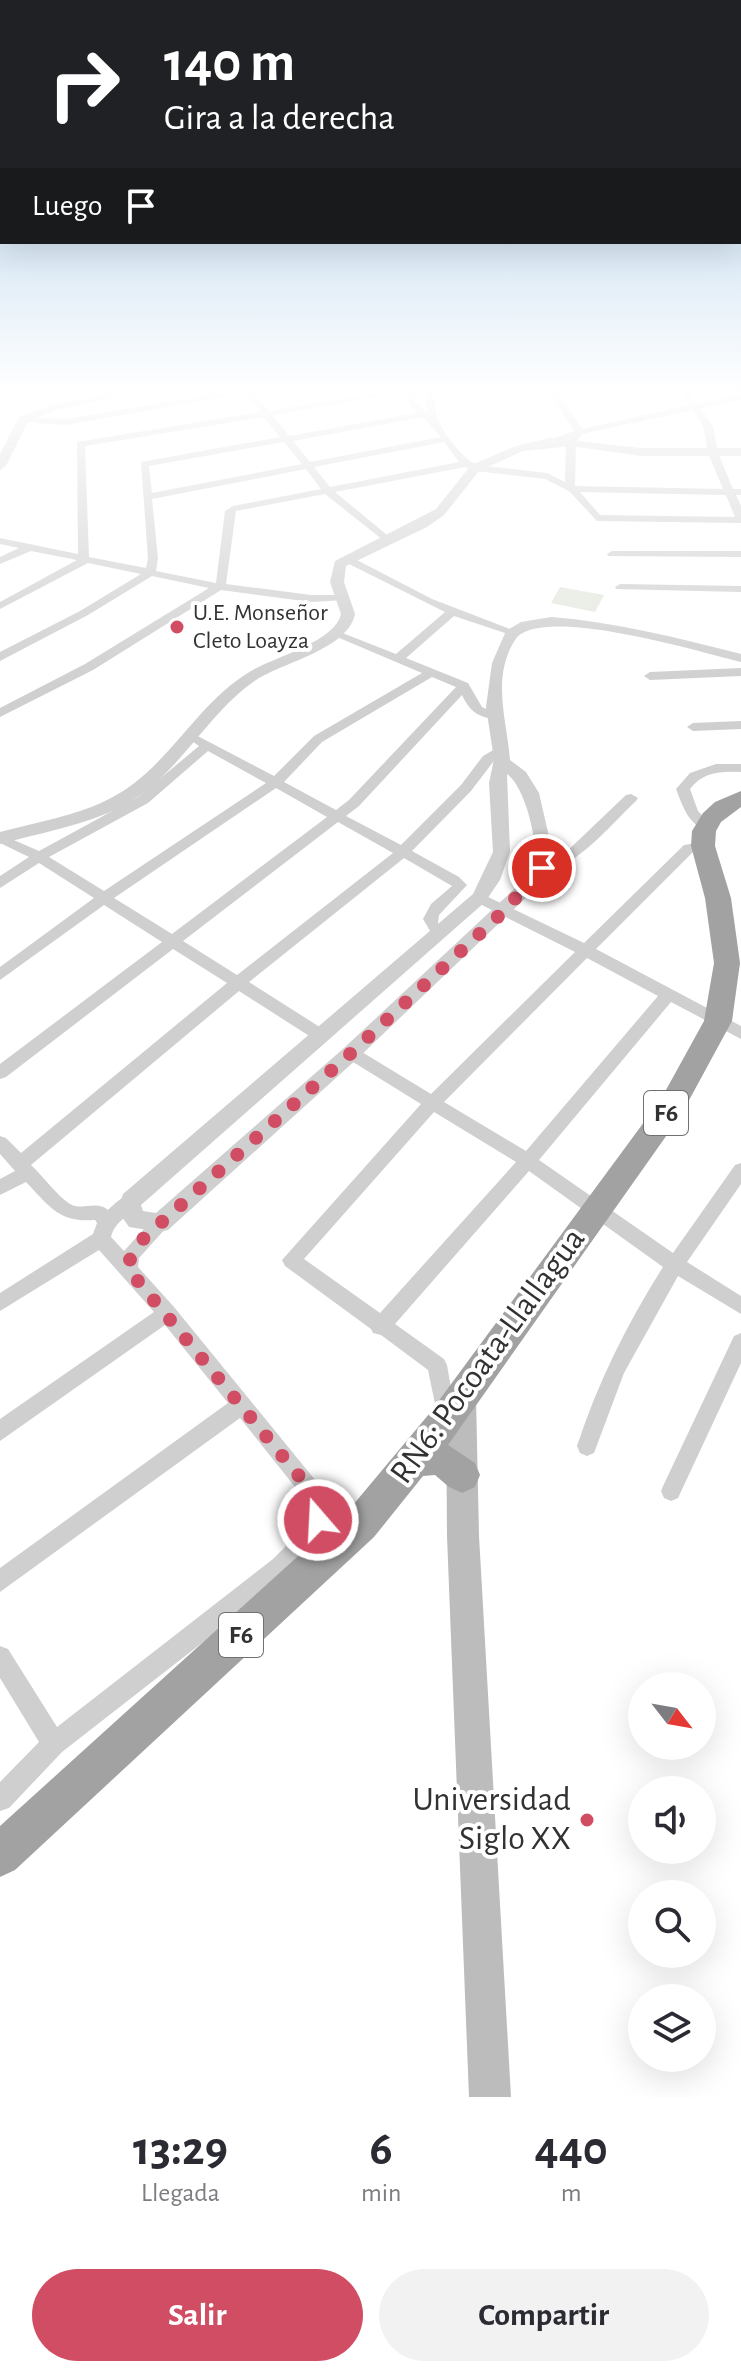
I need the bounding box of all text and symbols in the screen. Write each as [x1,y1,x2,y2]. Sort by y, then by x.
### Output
icon: right [32,32,136,136]
text: 140 m [164,35,295,91]
text: Gira a la derecha [164,100,395,136]
icon: arrive [119,184,163,228]
text: Luego [32,191,103,221]
place label: U.E. Monseñor Cleto Loayza [193,601,328,653]
marker: U.E. Monseñor Cleto Loayza [168,618,186,636]
pin [508,834,576,902]
icon: arrive [520,846,564,890]
road number: F6 [644,1091,688,1135]
street label: RN6: Pocoata-Llallagua [384,1222,592,1490]
position arrow [276,1478,360,1562]
road number: F6 [219,1613,263,1657]
north arrow [628,1672,716,1760]
map controls [628,1672,716,2072]
button: sound [628,1776,716,1864]
place label: Universidad Siglo XX [412,1783,571,1856]
marker: Universidad Siglo XX [578,1811,596,1829]
button: search [628,1880,716,1968]
button: layers [628,1984,716,2072]
text: 13:29 [133,2126,228,2174]
text: 6 [370,2126,393,2174]
text: 440 [535,2126,608,2174]
text: Llegada [141,2180,220,2206]
text: min [361,2180,401,2206]
text: m [561,2180,582,2206]
button: Salir [32,2269,363,2361]
button: Compartir [379,2269,709,2361]

